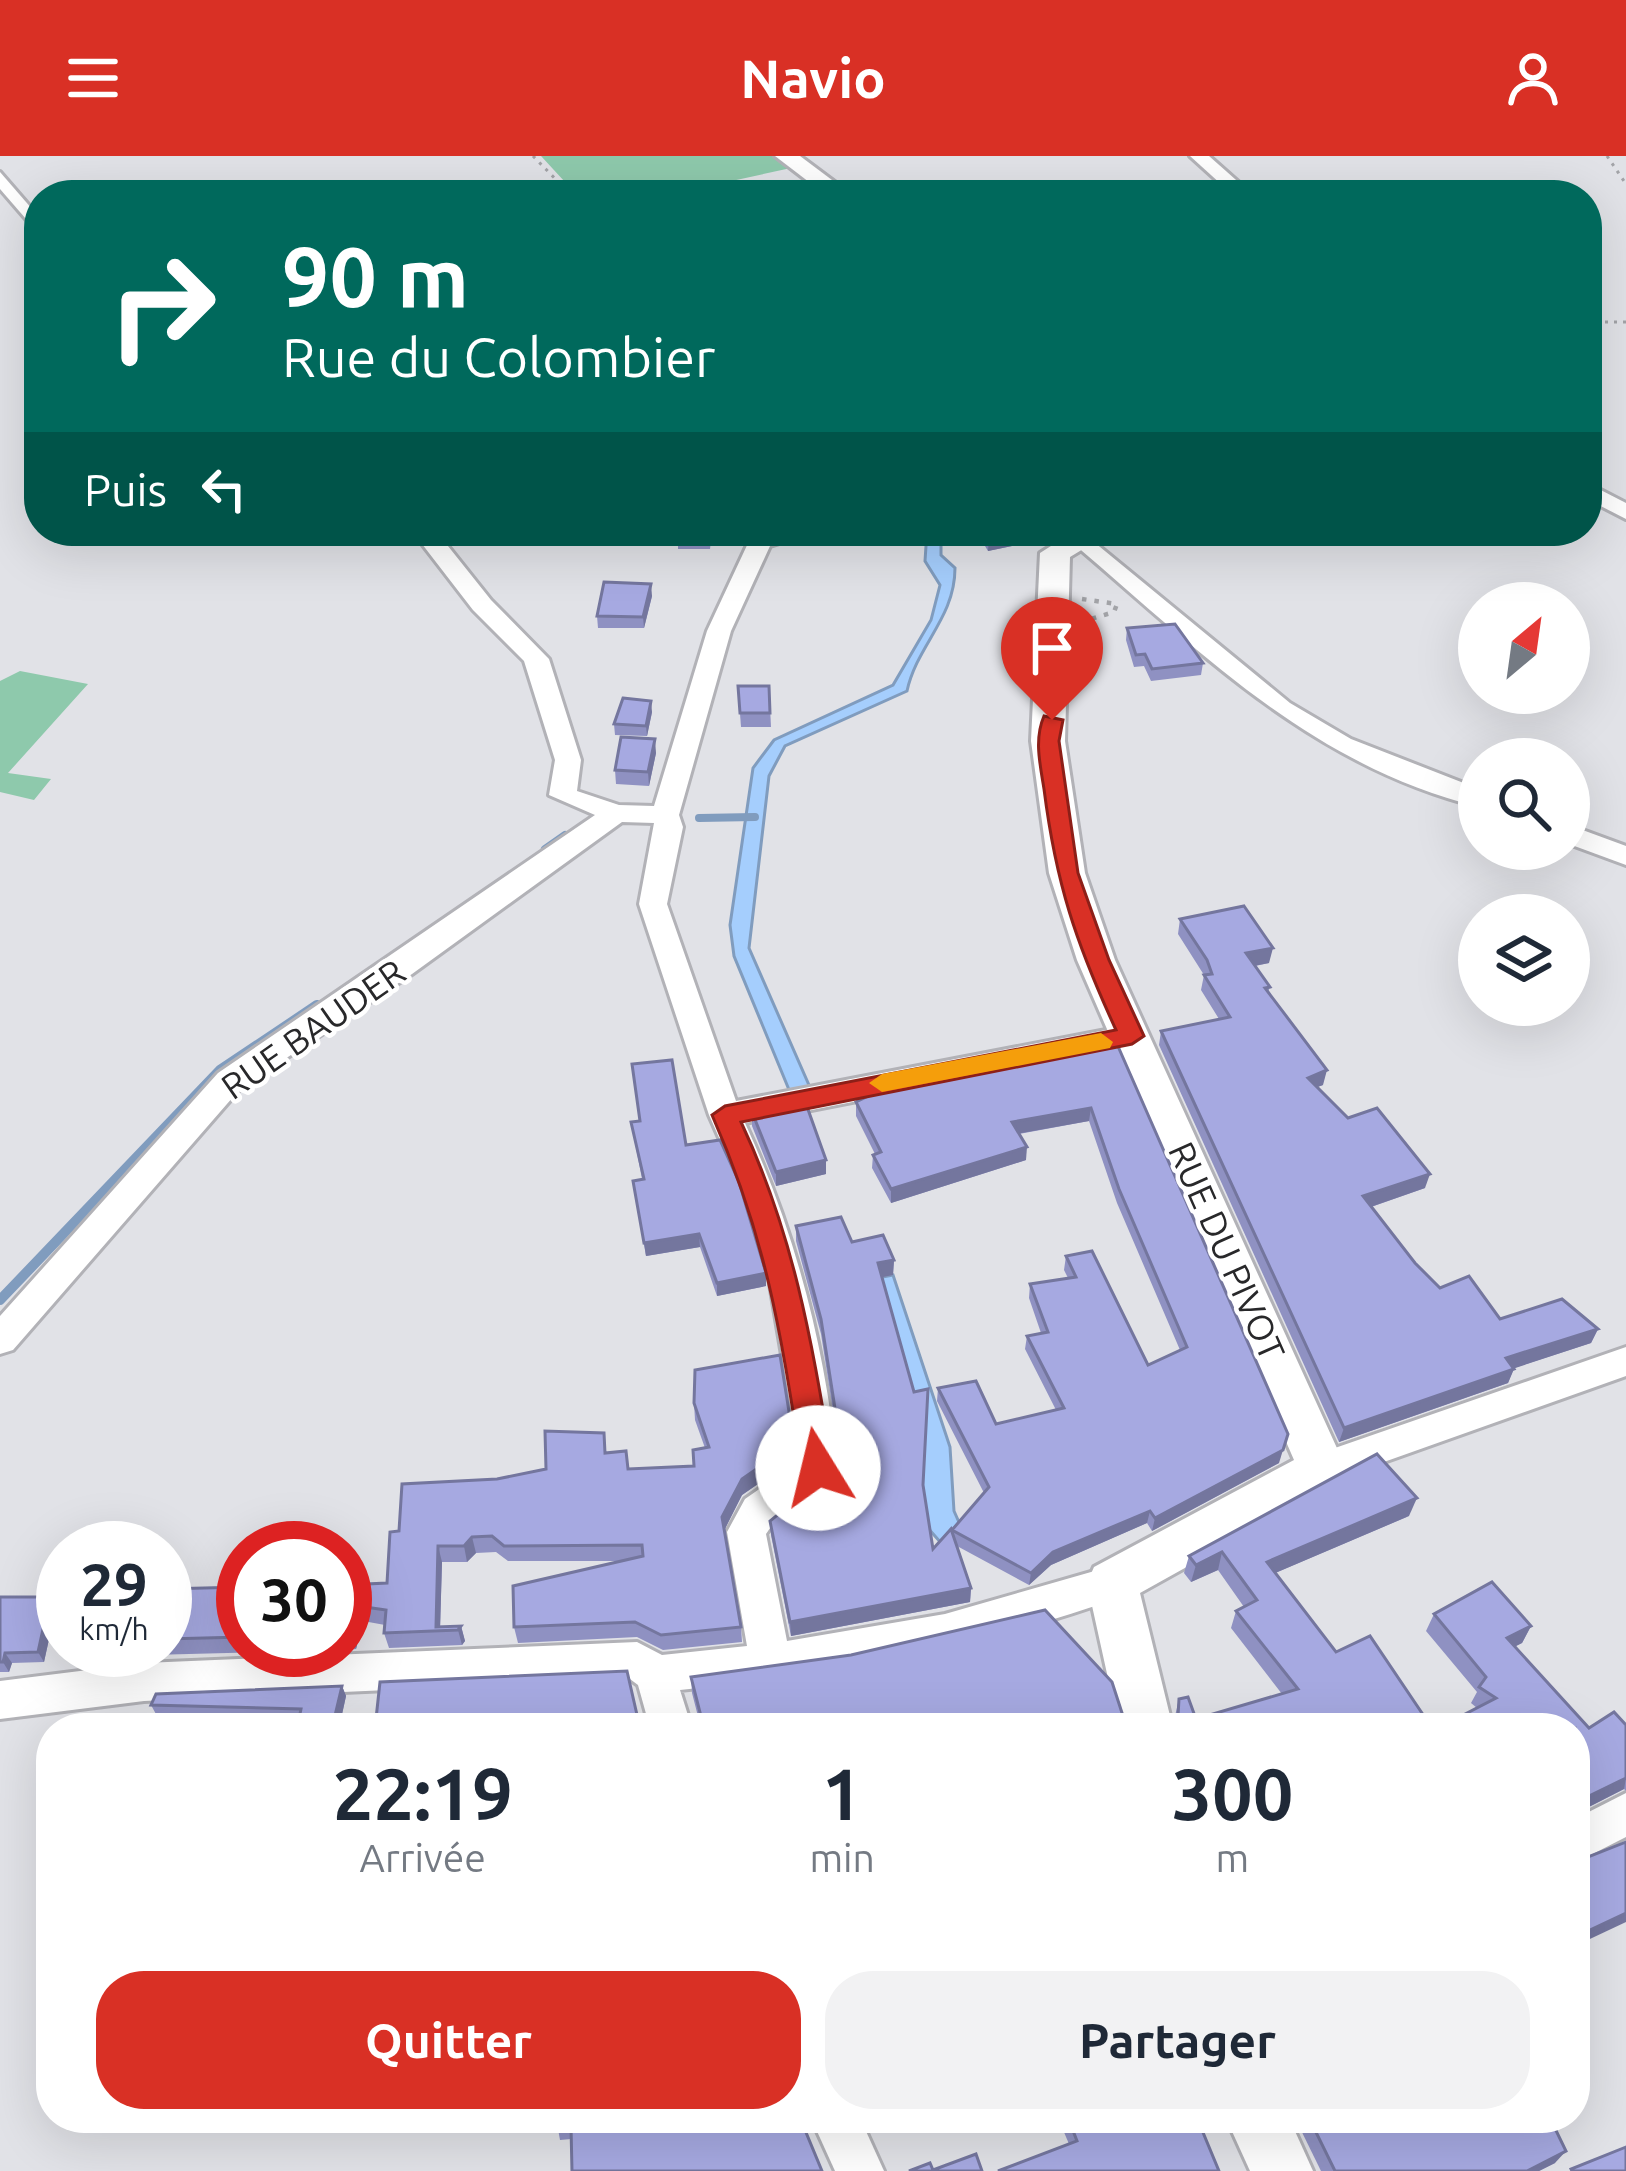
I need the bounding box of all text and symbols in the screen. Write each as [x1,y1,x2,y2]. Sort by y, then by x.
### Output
icon: menu [60,45,126,111]
icon: person [1500,45,1566,111]
text: Navio [740,48,886,108]
icon: right [84,228,240,384]
text: 90 m [282,229,469,323]
text: Rue du Colombier [282,327,715,387]
icon: left [191,456,257,522]
text: Puis [84,464,167,515]
north arrow [1458,582,1590,714]
map controls [1458,582,1590,1026]
pin [1001,597,1103,720]
icon: arrive [1019,615,1085,681]
button: search [1458,738,1590,870]
button: layers [1458,894,1590,1026]
street label: RUE BAUDER [213,950,412,1107]
street label: RUE DU PIVOT [1161,1135,1294,1366]
position arrow [755,1405,881,1531]
speed limit sign: 30 [216,1521,372,1677]
text: 29 [80,1550,148,1617]
text: km/h [79,1612,149,1646]
text: 22:19 [333,1753,513,1834]
text: 1 [822,1753,862,1834]
text: 300 [1171,1753,1293,1834]
text: Arrivée [360,1836,486,1879]
text: min [809,1836,875,1879]
text: m [1216,1836,1249,1879]
button: Quitter [96,1971,801,2109]
button: Partager [825,1971,1530,2109]

